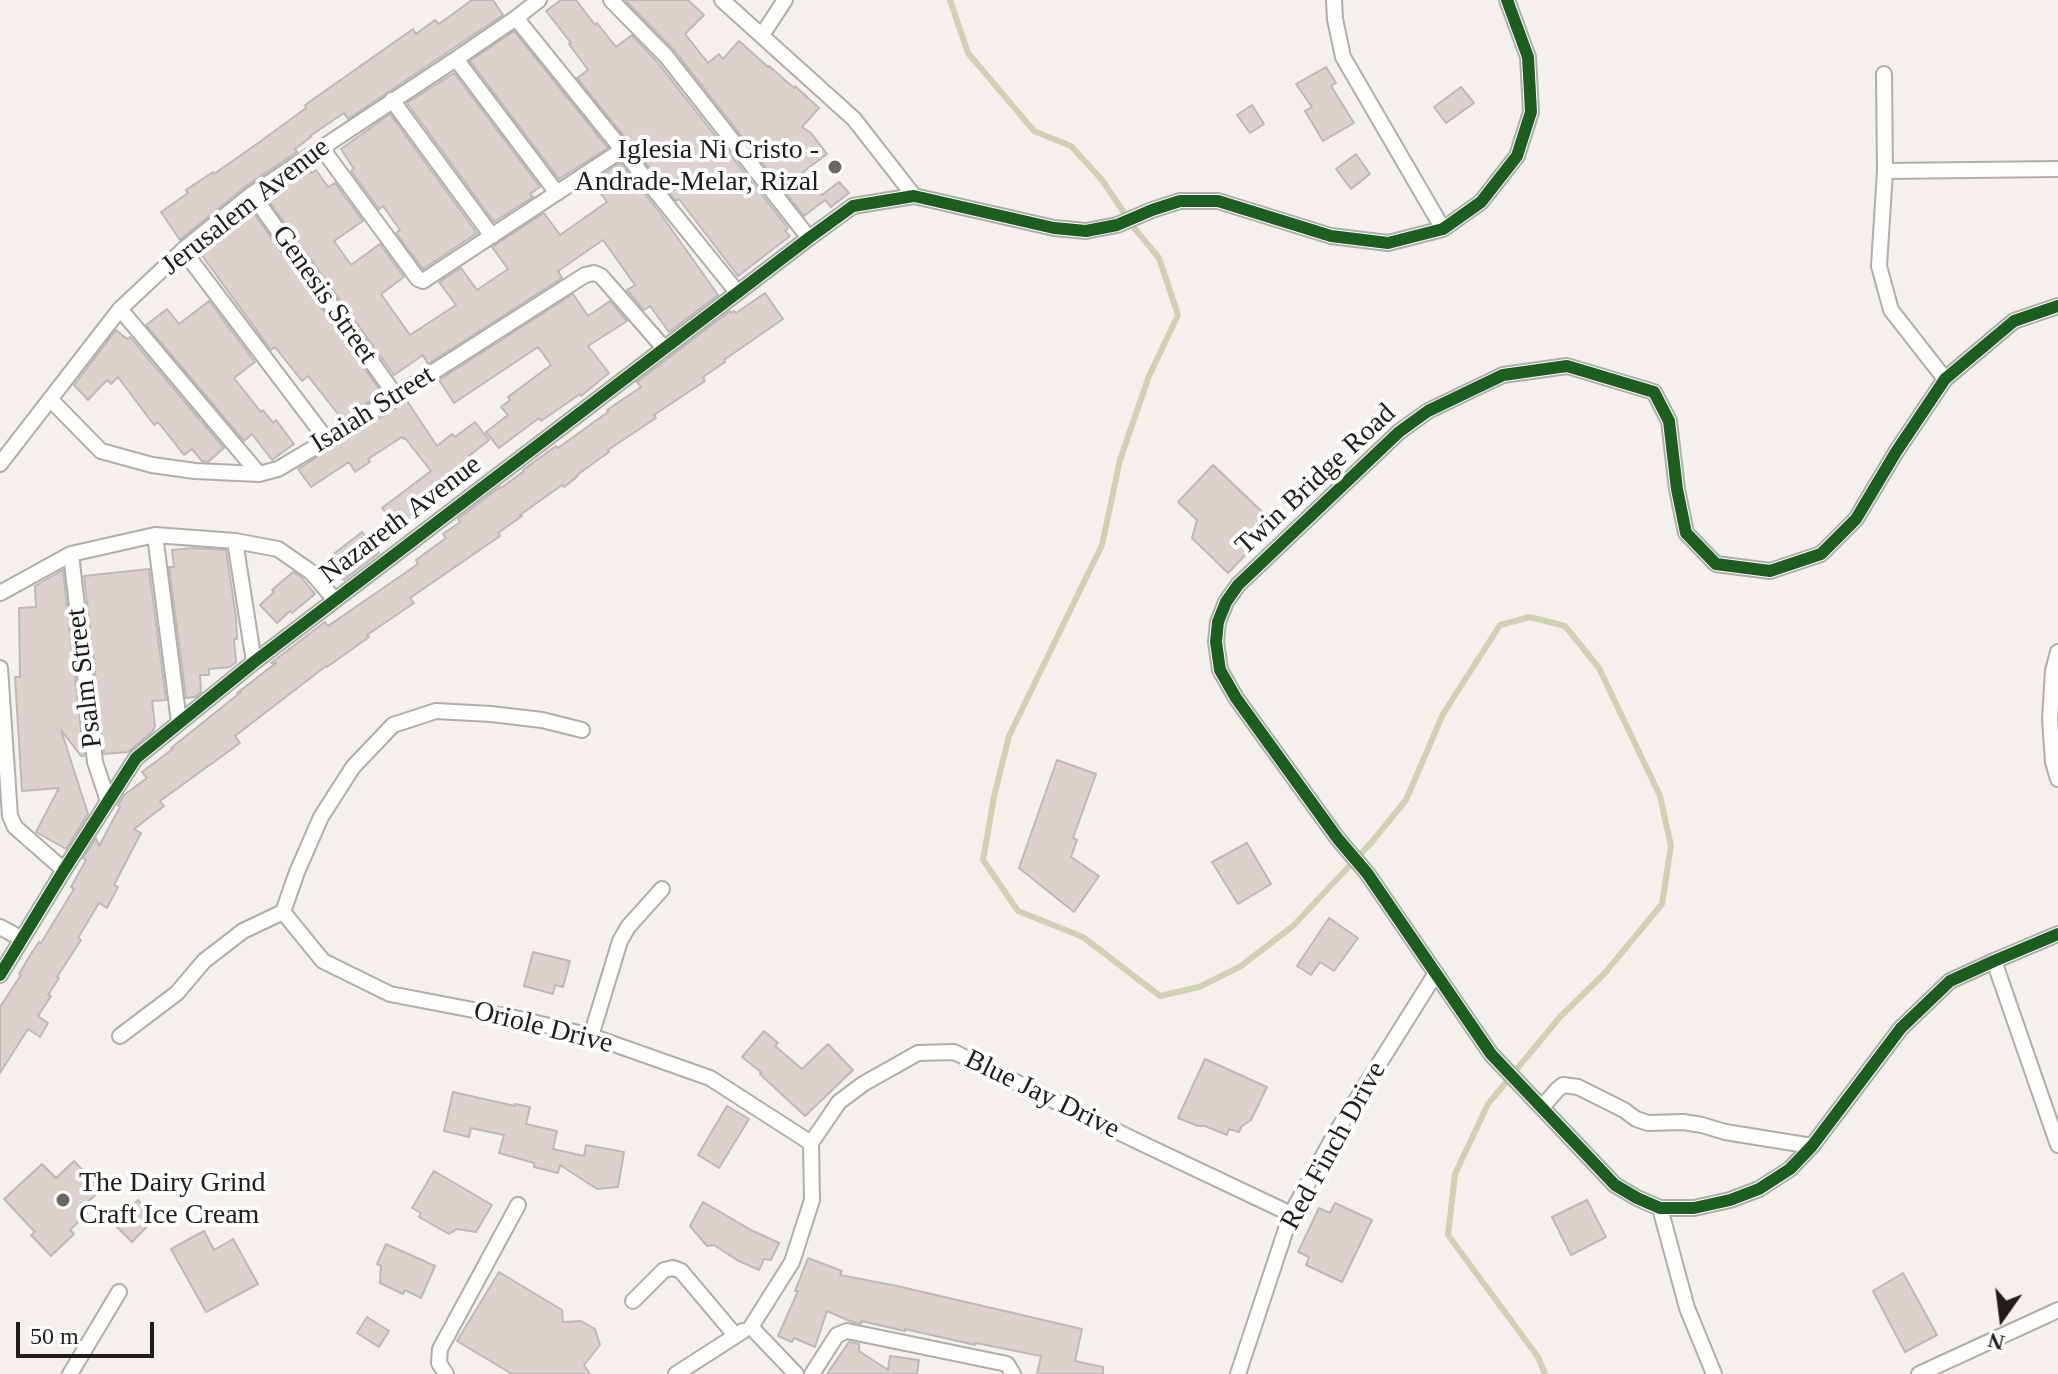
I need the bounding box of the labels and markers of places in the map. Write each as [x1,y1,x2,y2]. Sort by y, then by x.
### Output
place label: Iglesia Ni Cristo - Andrade-Melar, Rizal [574,134,819,200]
marker: Iglesia Ni Cristo - Andrade-Melar, Rizal [826,158,844,176]
place label: The Dairy Grind Craft Ice Cream [79,1167,266,1233]
marker: The Dairy Grind Craft Ice Cream [54,1191,72,1209]

